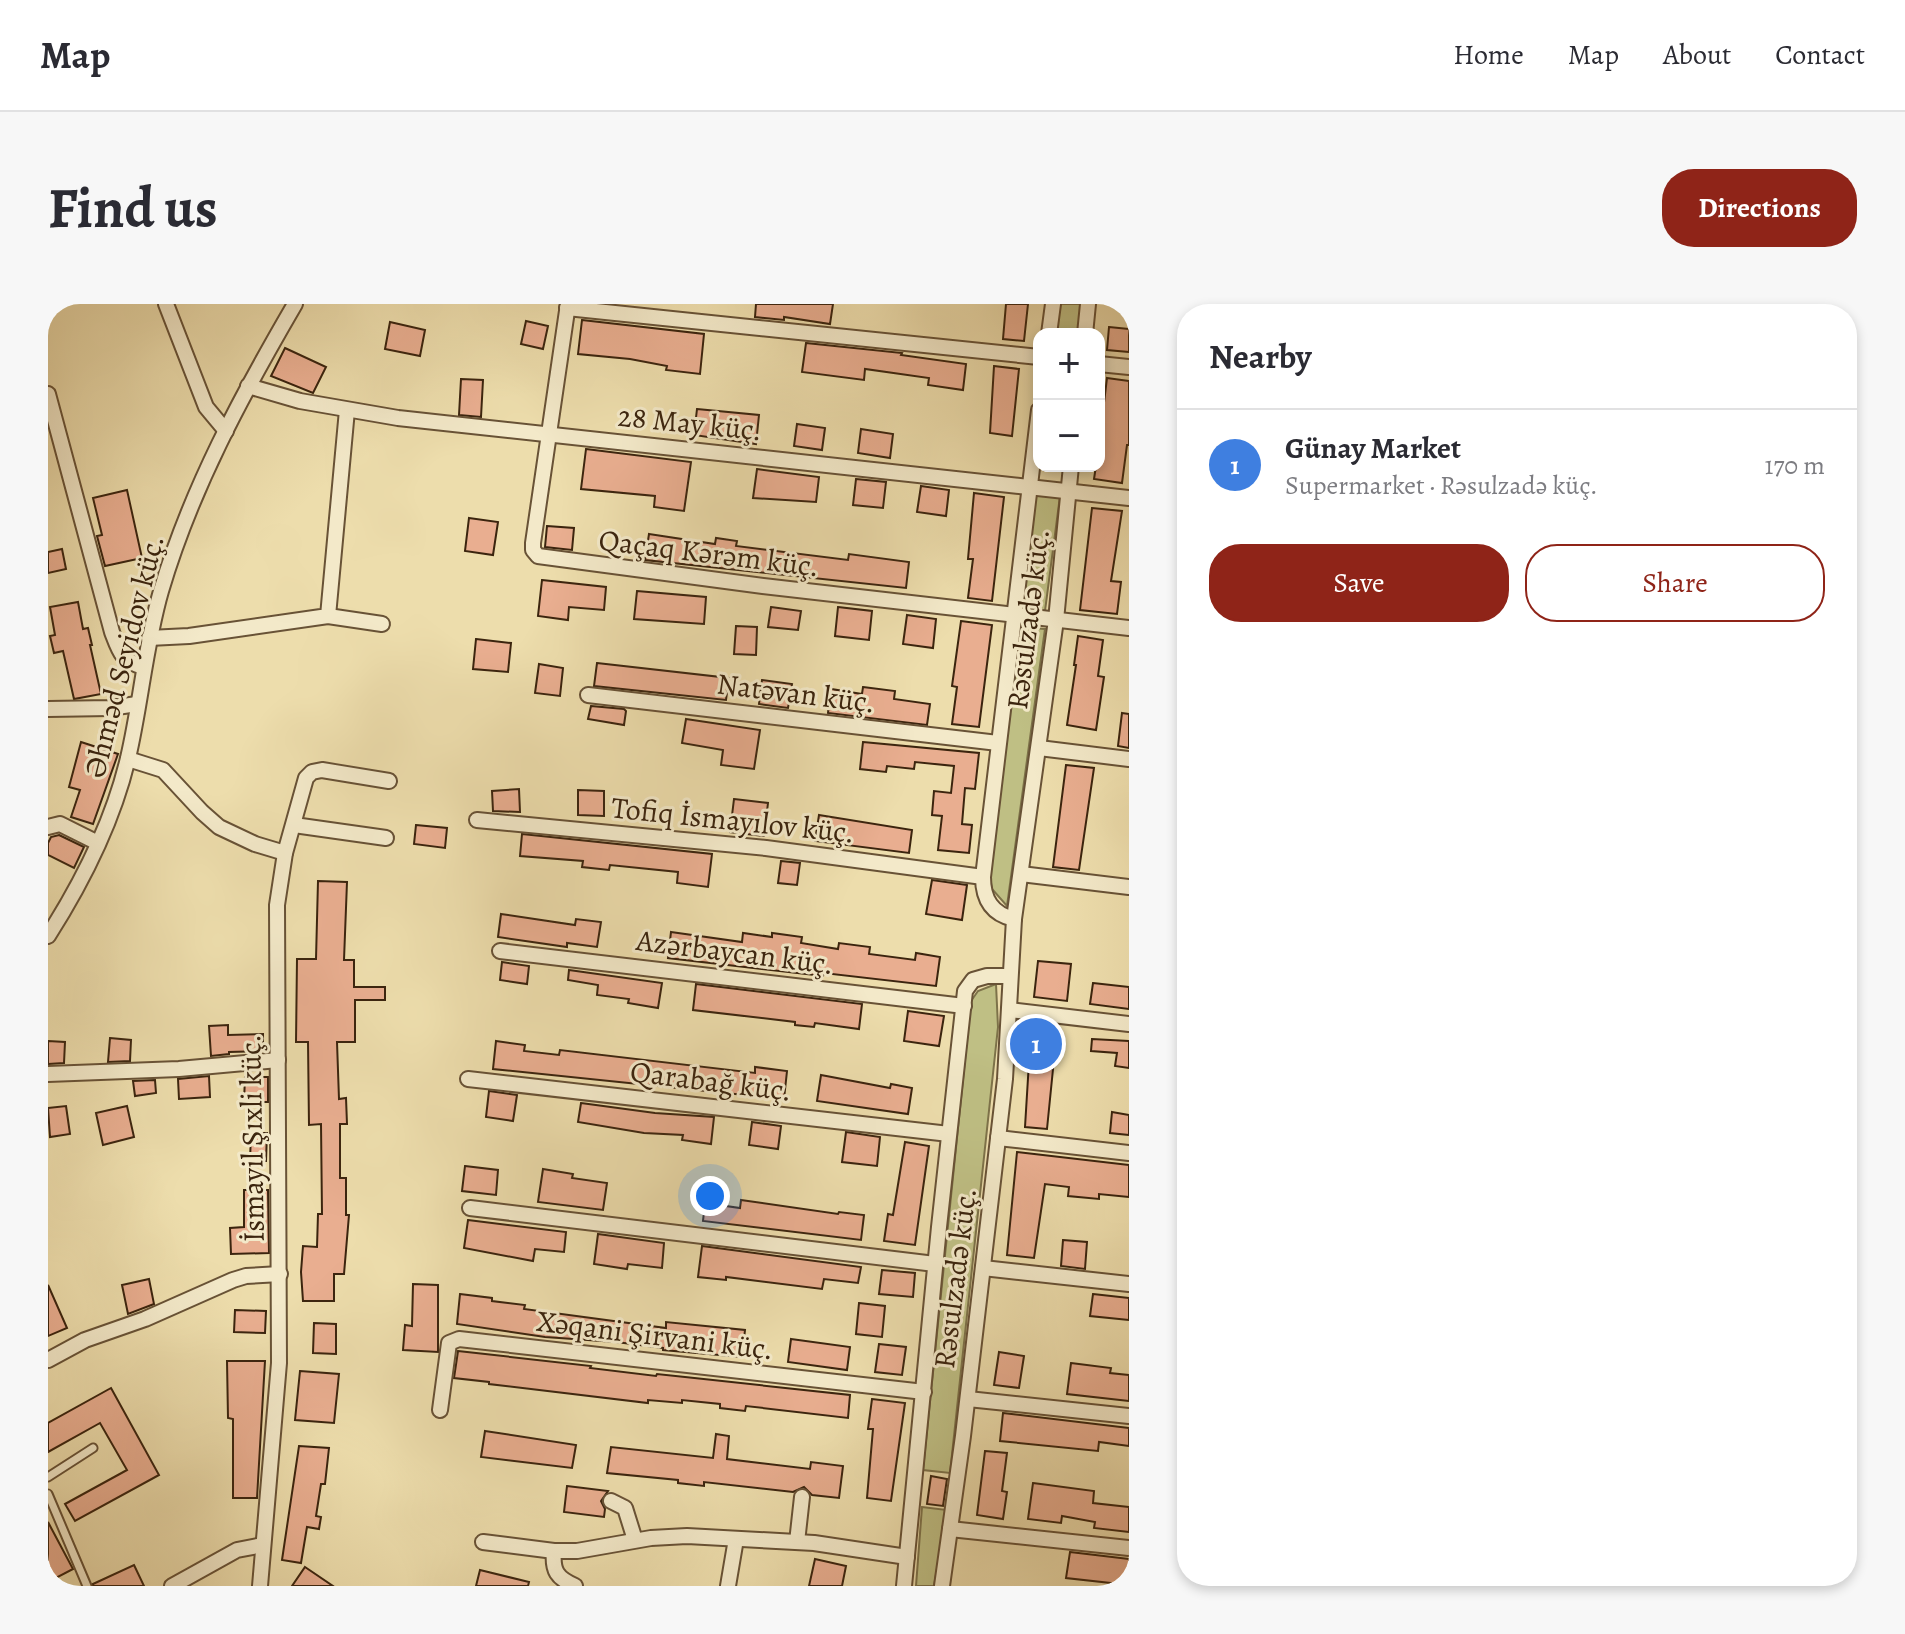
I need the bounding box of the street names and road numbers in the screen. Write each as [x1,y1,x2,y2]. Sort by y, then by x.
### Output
street label: 28 May küç. [616,396,764,450]
street label: Qaçaq Kərəm küç. [597,520,821,586]
street label: Rəsulzadə küç. [997,526,1059,712]
street label: Əhməd Seyidov küç. [74,530,174,782]
street label: Natəvan küç. [715,663,877,723]
street label: Tofiq İsmayılov küç. [609,787,857,853]
street label: Azərbaycan küç. [633,920,836,984]
street label: İsmayil Şıxli küç. [230,1034,274,1242]
street label: Qarabağ küç. [628,1051,794,1111]
street label: Rəsulzadə küç. [924,1185,986,1371]
street label: Xəqani Şirvani küç. [534,1301,776,1369]

